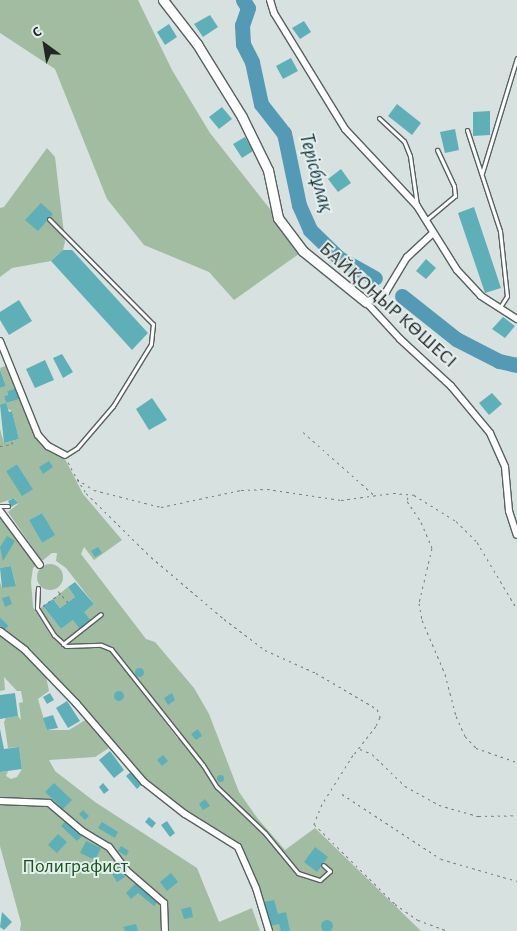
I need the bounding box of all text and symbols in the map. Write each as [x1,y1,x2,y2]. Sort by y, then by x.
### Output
north arrow [20,20,70,70]
text: С [30,24,44,40]
water label: Терісбұлақ [293,131,339,215]
street label: БАЙҚОҢЫР КӨШЕСІ [314,237,462,373]
park label: Полиграфист [22,854,128,878]

